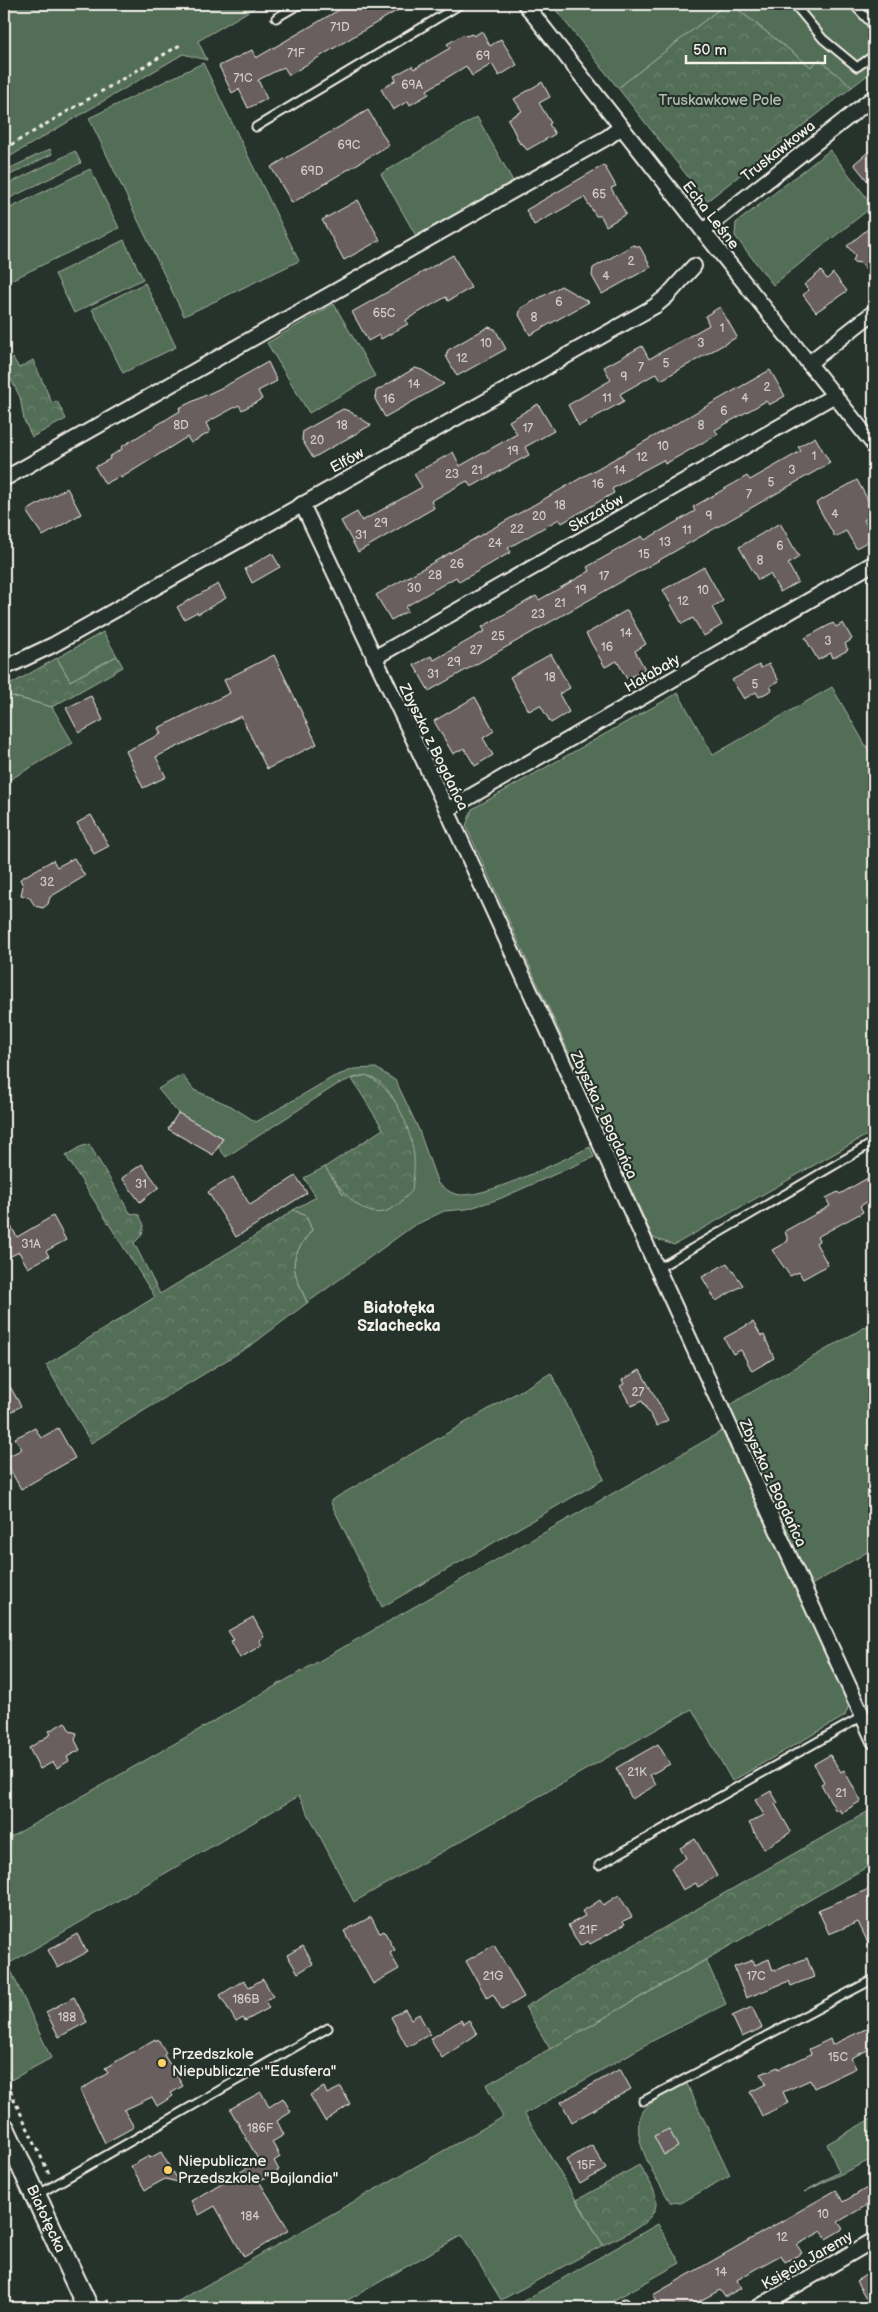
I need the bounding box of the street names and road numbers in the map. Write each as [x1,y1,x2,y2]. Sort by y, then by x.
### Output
street label: Truskawkowa [737,116,819,186]
street label: Echa Leśne [678,177,743,253]
street label: Elfów [327,443,368,477]
street label: Skrzatów [565,490,627,537]
street label: Hałabały [621,650,684,697]
street label: Zbyszka z Bogdańca [394,680,472,814]
street label: Zbyszka z Bogdańca [565,1047,641,1182]
street label: Zbyszka z Bogdańca [734,1415,810,1550]
street label: Białołęcka [22,2182,70,2256]
street label: Księcia Jaremy [758,2227,856,2294]

